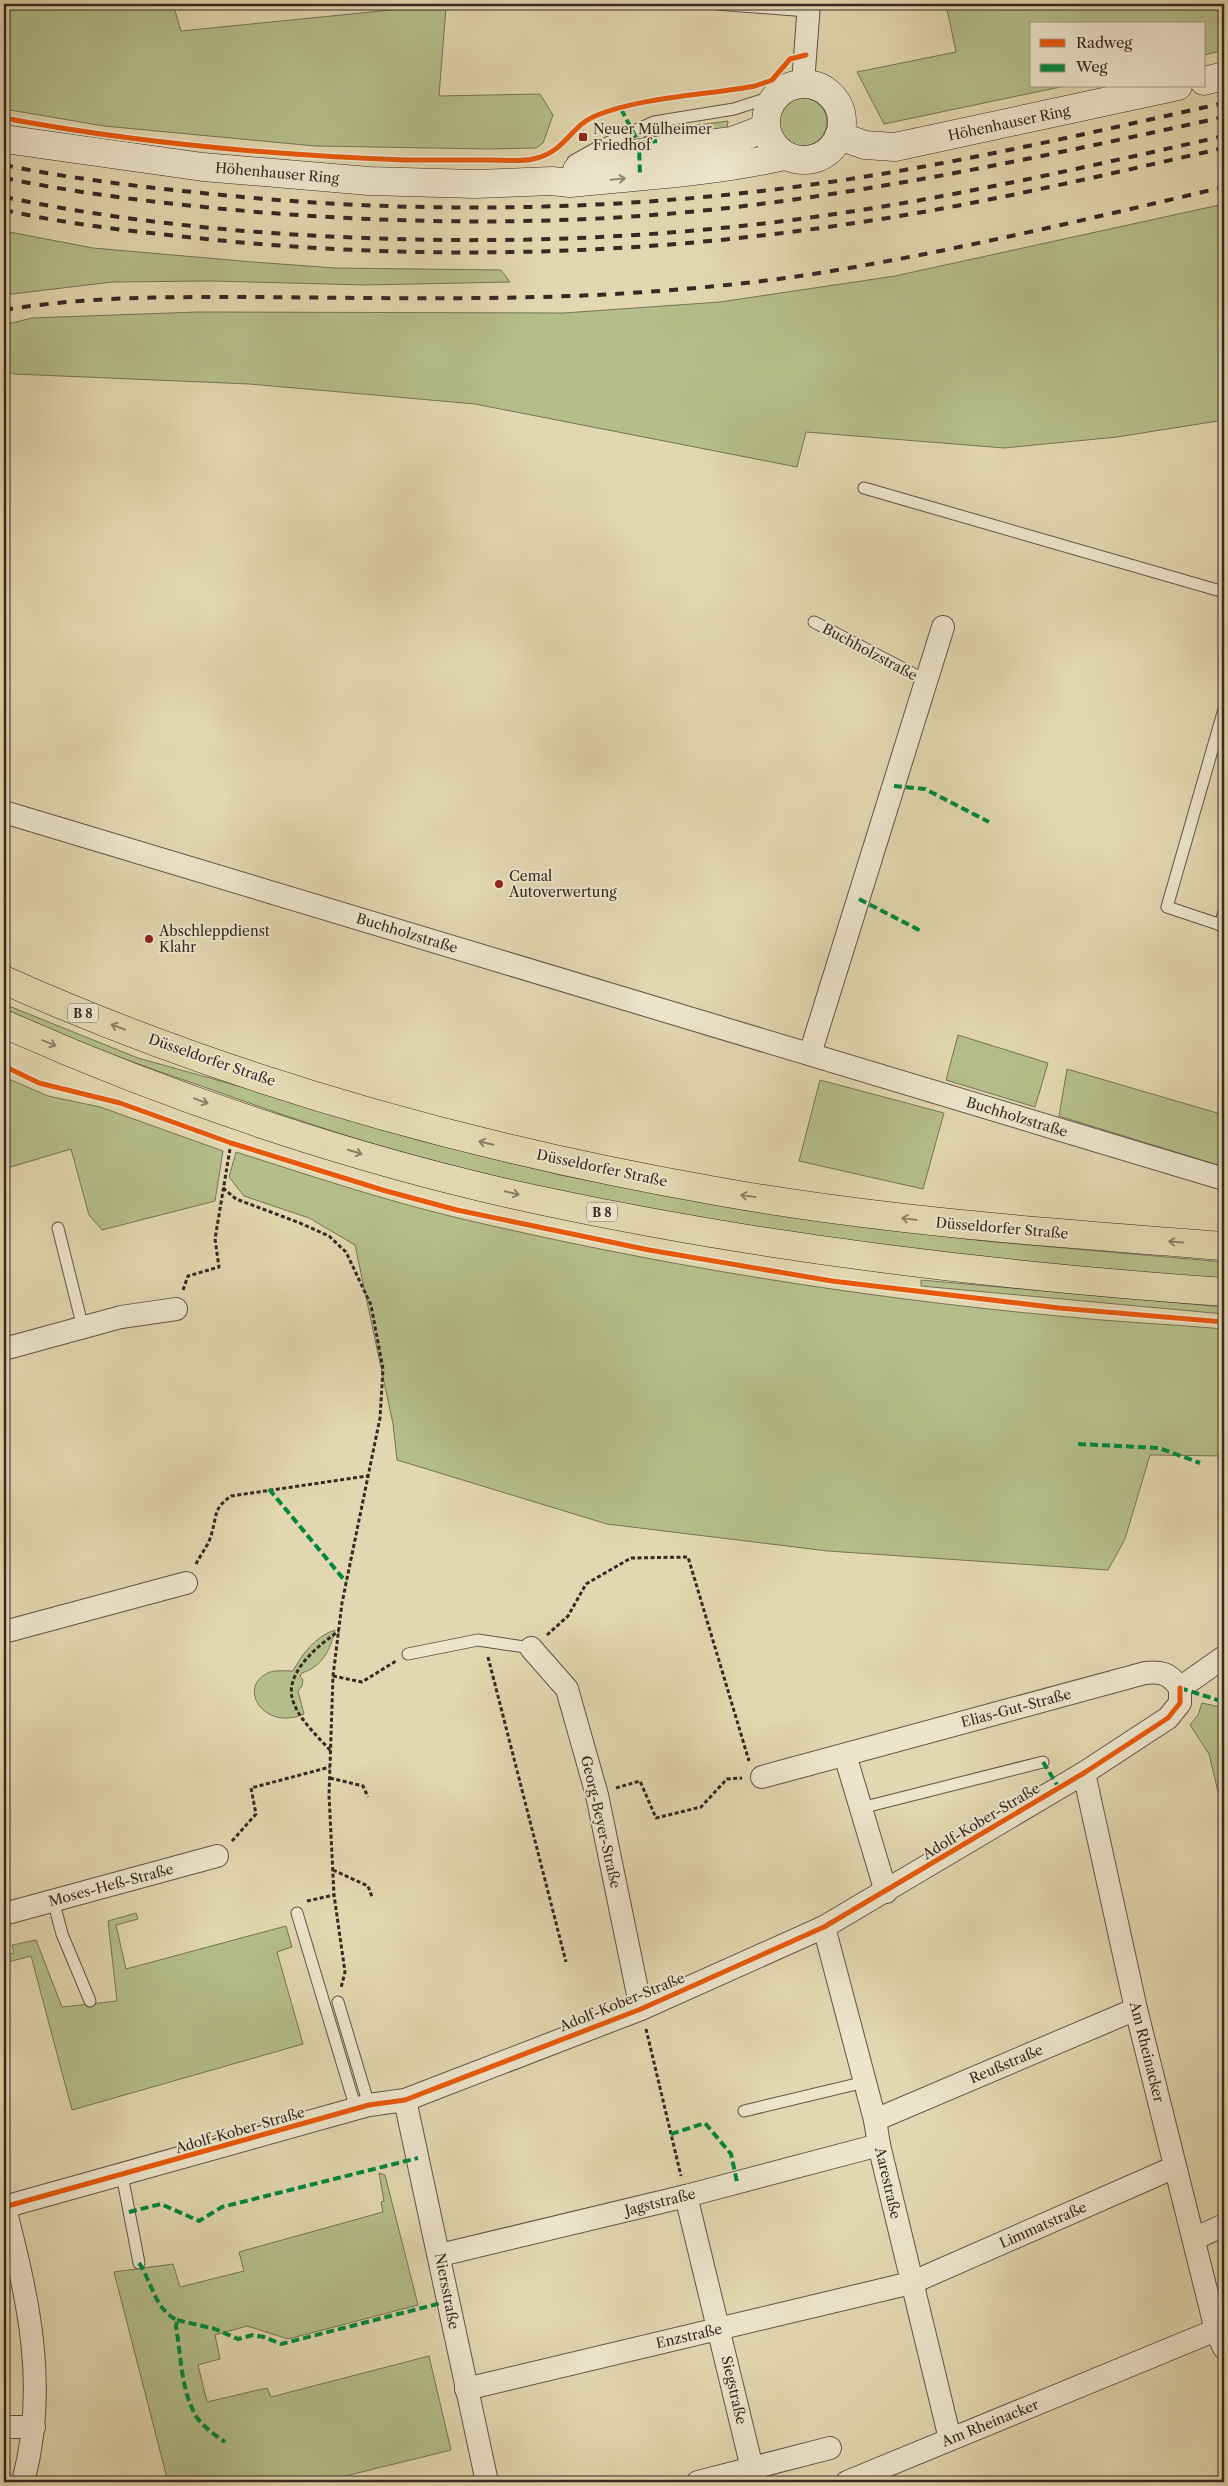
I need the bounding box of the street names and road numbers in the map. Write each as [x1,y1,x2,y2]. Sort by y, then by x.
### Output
street label: Höhenhauser Ring [946,101,1072,145]
street label: Höhenhauser Ring [214,159,340,187]
street label: Buchholzstraße [819,619,921,685]
street label: Buchholzstraße [354,909,460,957]
road number: B 8 [68,1004,98,1022]
street label: Düsseldorfer Straße [146,1030,278,1090]
street label: Buchholzstraße [964,1093,1070,1141]
street label: Düsseldorfer Straße [535,1145,669,1191]
road number: B 8 [587,1202,617,1222]
street label: Düsseldorfer Straße [935,1213,1069,1243]
street label: Elias-Gut-Straße [959,1685,1073,1731]
street label: Georg-Beyer-Straße [577,1754,625,1890]
street label: Adolf-Kober-Straße [918,1779,1043,1864]
street label: Moses-Heß-Straße [47,1860,176,1910]
street label: Adolf-Kober-Straße [556,1969,687,2036]
street label: Am Rheinacker [1126,1999,1168,2104]
street label: Reußstraße [967,2040,1046,2088]
street label: Adolf-Kober-Straße [172,2103,307,2157]
street label: Aarestraße [871,2144,905,2221]
street label: Jagststraße [621,2184,697,2220]
street label: Limmatstraße [997,2198,1090,2252]
street label: Niersstraße [431,2251,463,2331]
street label: Enzstraße [654,2320,724,2352]
street label: Siegstraße [717,2354,751,2426]
street label: Am Rheinacker [938,2395,1041,2451]

